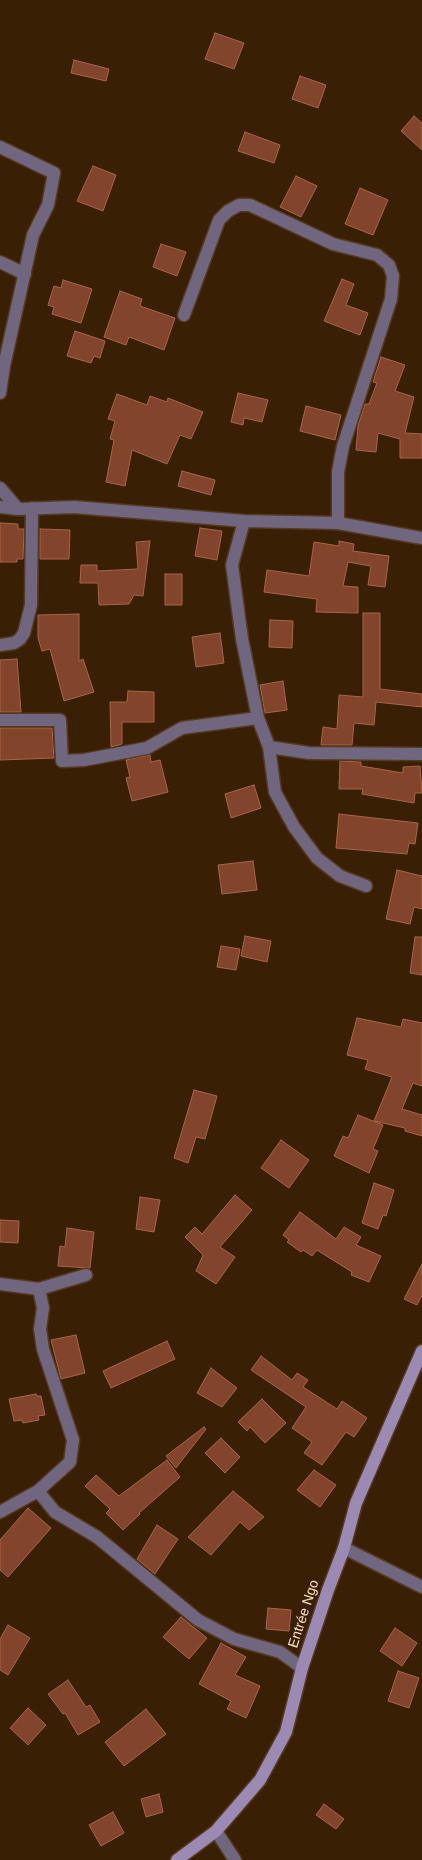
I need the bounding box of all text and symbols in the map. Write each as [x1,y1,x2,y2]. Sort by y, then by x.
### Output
street label: Entrée Ngo [285,1578,323,1650]

